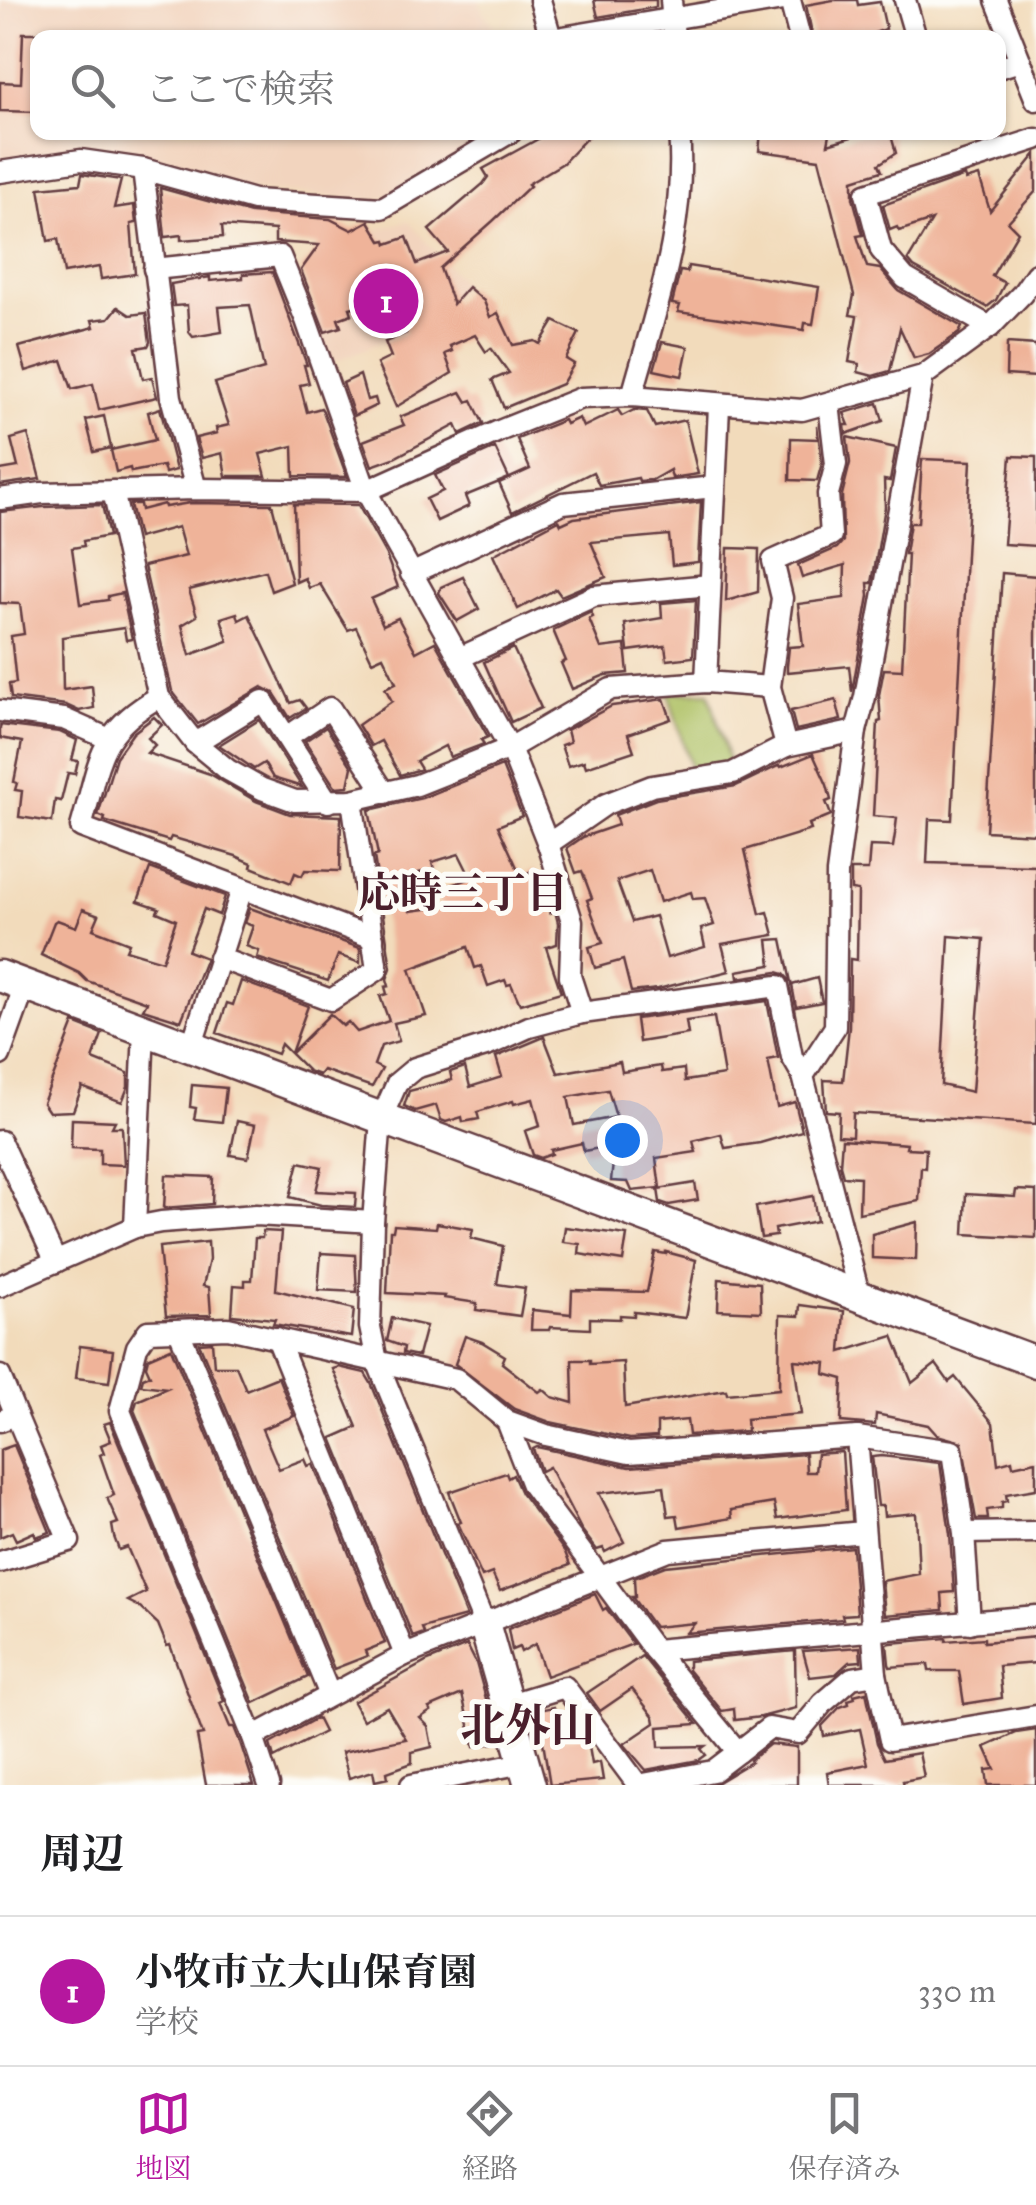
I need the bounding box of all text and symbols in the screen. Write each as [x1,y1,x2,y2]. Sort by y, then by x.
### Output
search box [30,30,1006,140]
icon: search [65,58,120,113]
text: ここで検索 [145,66,335,112]
pin: 1 [354,264,418,338]
district label: 応時三丁目 [358,867,568,919]
your location [597,1115,648,1166]
district label: 北外山 [460,1698,596,1753]
text: 周辺 [40,1828,124,1880]
text: 小牧市立大山保育園 [135,1949,477,1995]
text: 1 [66,1972,79,2011]
text: 330 m [918,1972,996,2011]
text: 学校 [135,2003,199,2042]
tab: 地図 [135,2086,191,2186]
tab: 経路 [462,2086,518,2186]
tab: 保存済み [789,2086,901,2186]

